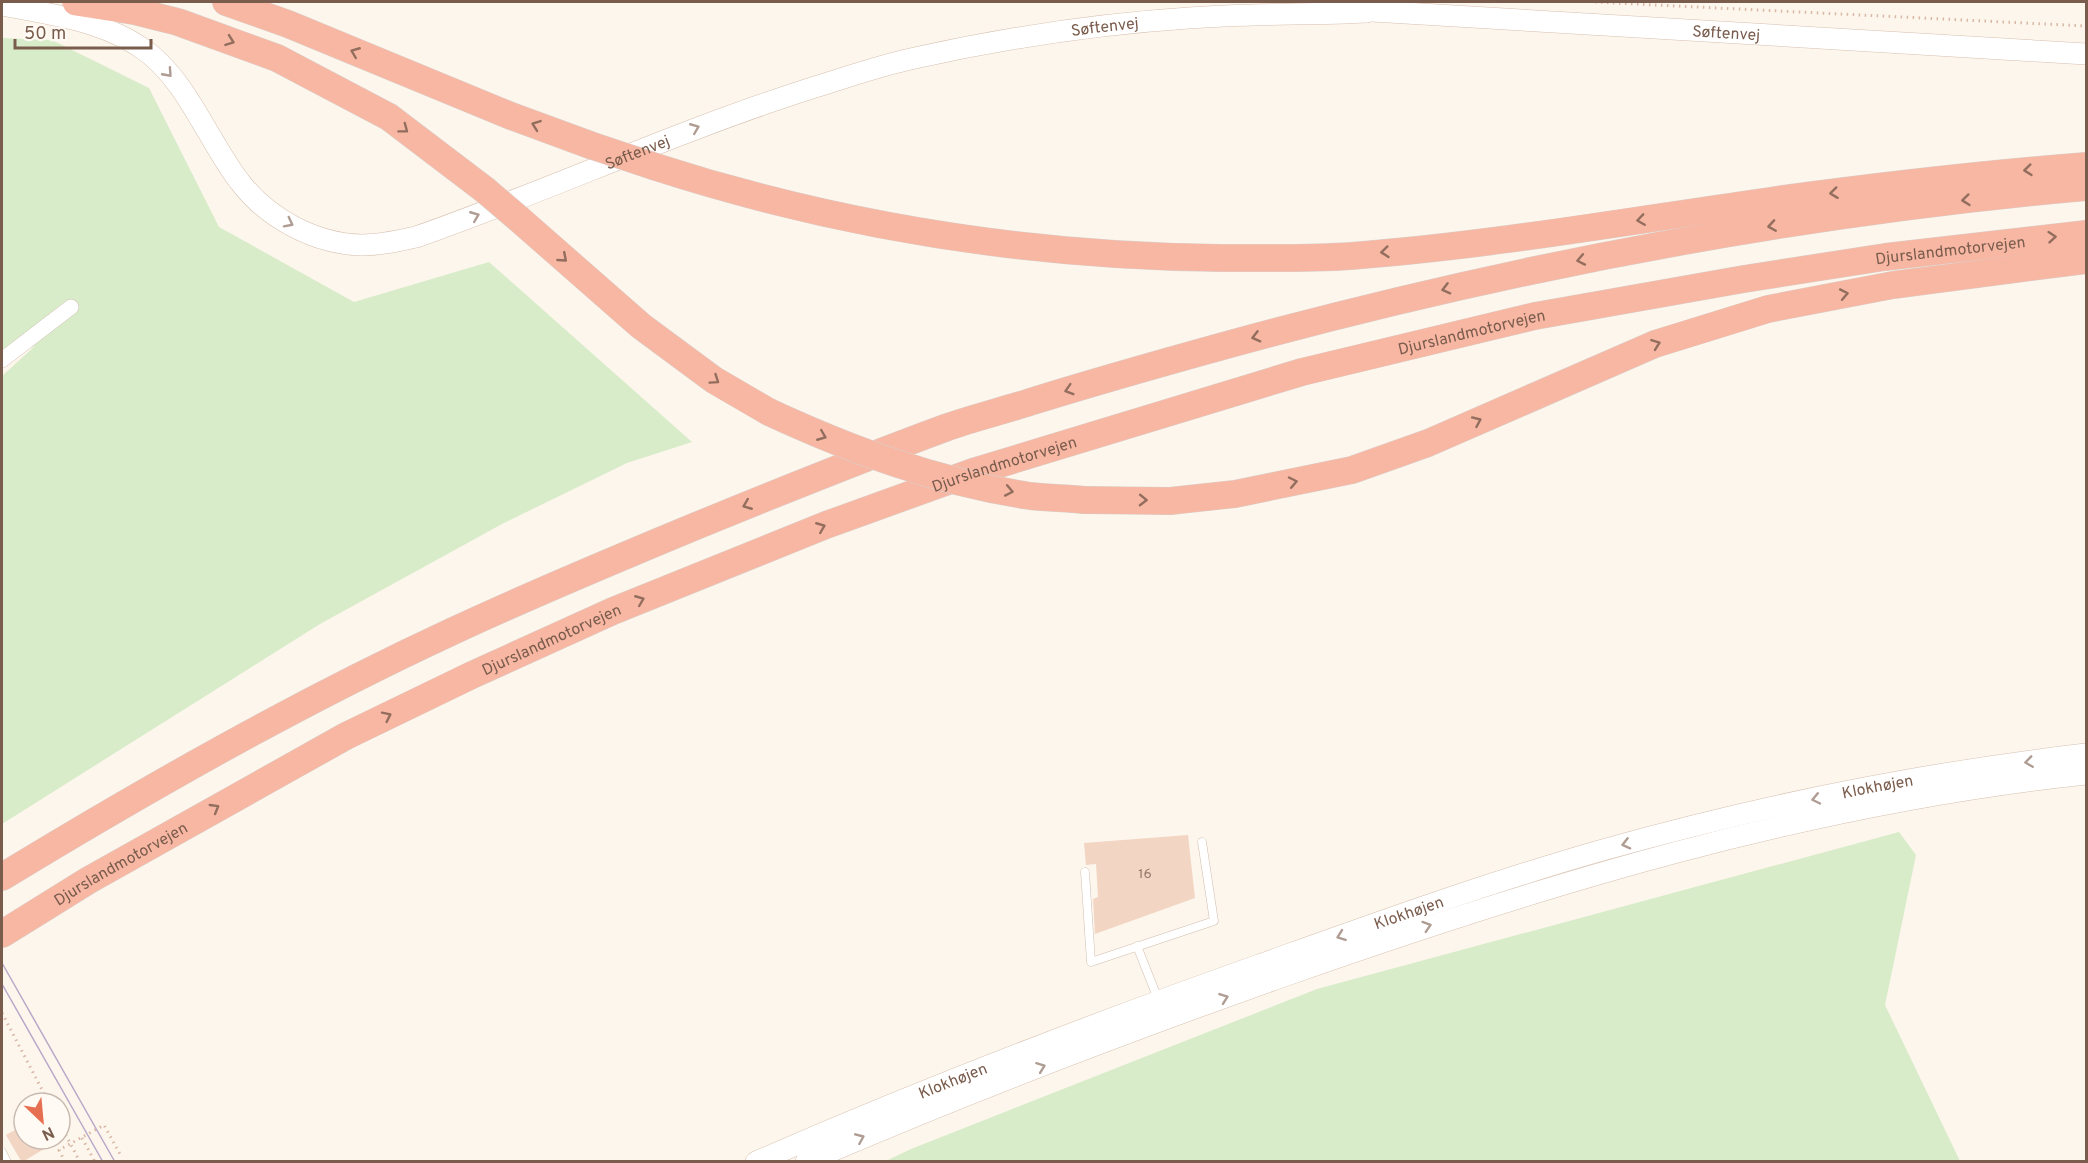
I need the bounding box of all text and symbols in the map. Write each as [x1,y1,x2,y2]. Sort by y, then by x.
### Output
scale bar [15,12,152,50]
street label: Søftenvej [1070,14,1140,42]
street label: Søftenvej [1692,22,1761,46]
text: 50 m [24,23,66,46]
one-way arrow [224,34,235,47]
one-way arrow [350,47,361,59]
one-way arrow [161,66,172,77]
one-way arrow [531,120,542,132]
one-way arrow [397,121,408,132]
one-way arrow [690,123,700,136]
street label: Søftenvej [603,132,673,175]
one-way arrow [2024,164,2033,176]
one-way arrow [1830,186,1839,198]
one-way arrow [1961,193,1970,206]
one-way arrow [469,211,480,223]
one-way arrow [1637,214,1646,226]
one-way arrow [282,216,293,227]
one-way arrow [1768,219,1777,231]
one-way arrow [2047,231,2056,244]
street label: Djurslandmotorvejen [1874,233,2027,270]
one-way arrow [1381,245,1390,258]
one-way arrow [556,251,567,262]
one-way arrow [1576,253,1586,266]
one-way arrow [1441,282,1451,295]
one-way arrow [1839,288,1849,301]
street label: Djurslandmotorvejen [1396,306,1547,361]
one-way arrow [1252,329,1262,342]
one-way arrow [1651,339,1661,352]
one-way arrow [708,373,719,384]
one-way arrow [1064,383,1075,395]
one-way arrow [1471,417,1482,429]
one-way arrow [816,429,827,441]
street label: Djurslandmotorvejen [930,433,1080,498]
one-way arrow [1287,476,1297,489]
one-way arrow [1003,484,1013,497]
one-way arrow [1138,494,1147,506]
one-way arrow [742,498,753,510]
one-way arrow [815,522,826,534]
one-way arrow [635,595,645,608]
street label: Djurslandmotorvejen [479,601,625,681]
one-way arrow [380,712,391,724]
one-way arrow [2024,755,2033,767]
street label: Klokhøjen [1840,771,1915,804]
one-way arrow [1811,792,1821,805]
one-way arrow [209,804,219,816]
street label: Djurslandmotorvejen [51,819,192,911]
one-way arrow [1621,837,1631,850]
house number: 16 [1138,866,1152,883]
street label: Klokhøjen [1372,893,1447,935]
one-way arrow [1421,921,1432,933]
one-way arrow [1336,928,1347,941]
one-way arrow [1218,992,1229,1005]
street label: Klokhøjen [916,1059,991,1105]
one-way arrow [1035,1062,1046,1074]
north arrow [12,1091,72,1151]
text: N [38,1121,57,1144]
one-way arrow [854,1134,865,1146]

